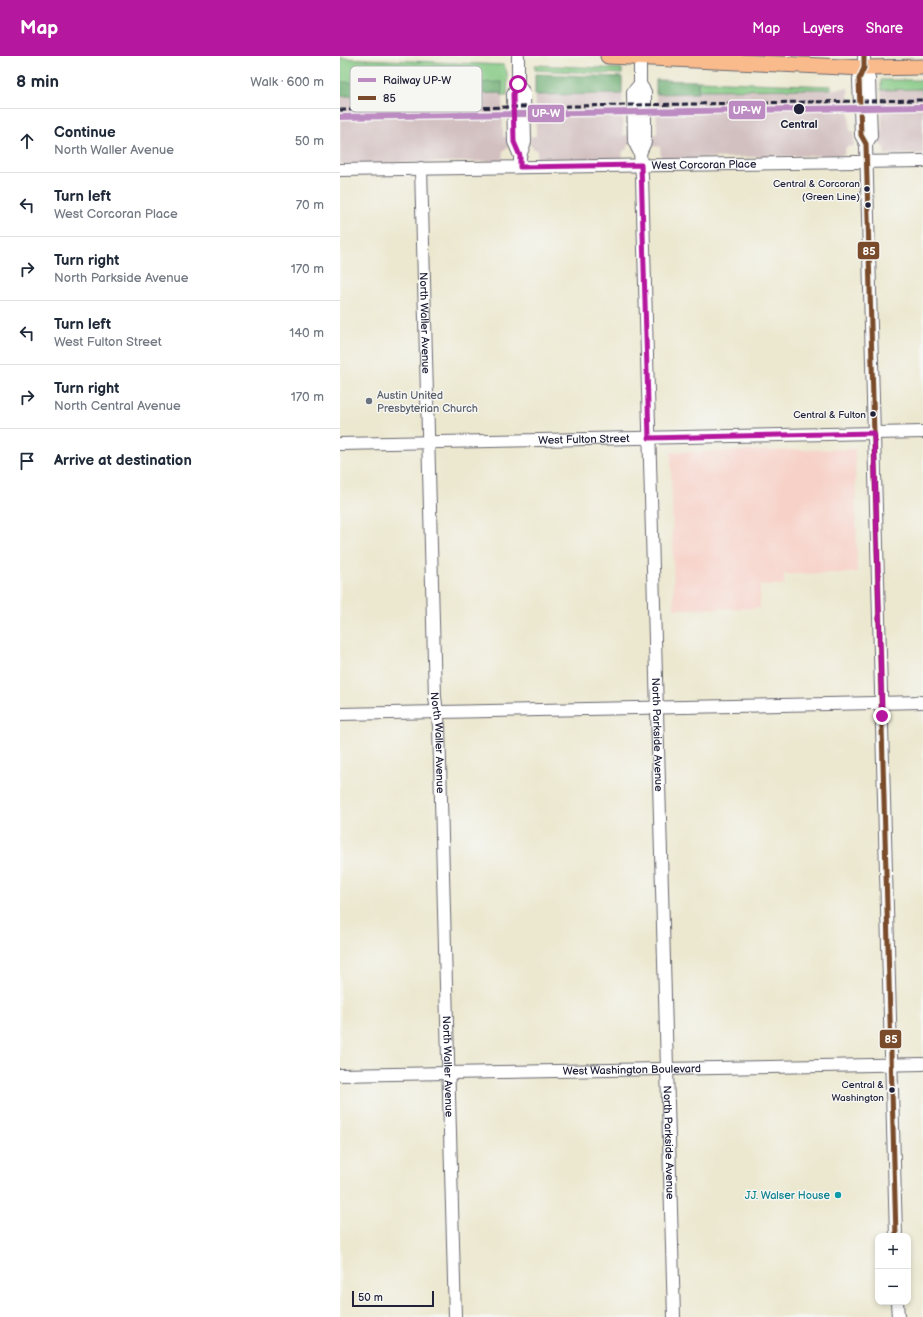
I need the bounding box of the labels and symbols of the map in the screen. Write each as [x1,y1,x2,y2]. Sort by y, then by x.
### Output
legend [350,66,482,112]
text: Railway UP-W [383,74,451,87]
route start [509,75,527,93]
text: 85 [383,92,396,105]
line badge: UP-W [728,100,766,120]
marker: Central [792,102,806,116]
line badge: UP-W [527,104,565,123]
text: UP-W [733,104,762,117]
text: UP-W [532,107,561,120]
place label: Central [780,118,818,131]
street label: West Corcoran Place [651,158,757,172]
place label: Central & Corcoran (Green Line) [773,178,860,203]
marker: Central & Corcoran (Green Line) [862,184,872,194]
unlabelled marker [863,200,873,210]
line badge: 85 [857,241,880,260]
text: 85 [863,245,876,258]
street label: North Waller Avenue [417,272,432,374]
place label: Austin United Presbyterian Church [377,389,478,415]
marker: Austin United Presbyterian Church [364,396,374,406]
place label: Central & Fulton [793,409,866,421]
marker: Central & Fulton [868,409,878,419]
street label: West Fulton Street [538,432,630,447]
street label: North Parkside Avenue [649,677,665,792]
street label: North Waller Avenue [428,692,447,794]
route end [873,707,891,725]
street label: North Waller Avenue [440,1015,456,1118]
line badge: 85 [879,1029,902,1049]
text: 85 [885,1033,898,1046]
street label: West Washington Boulevard [563,1062,701,1078]
place label: Central & Washington [831,1079,884,1104]
street label: North Parkside Avenue [661,1085,677,1200]
marker: Central & Washington [887,1085,897,1095]
place label: JJ. Walser House [745,1189,830,1202]
marker: JJ. Walser House [833,1190,843,1200]
scale bar [352,1289,434,1308]

